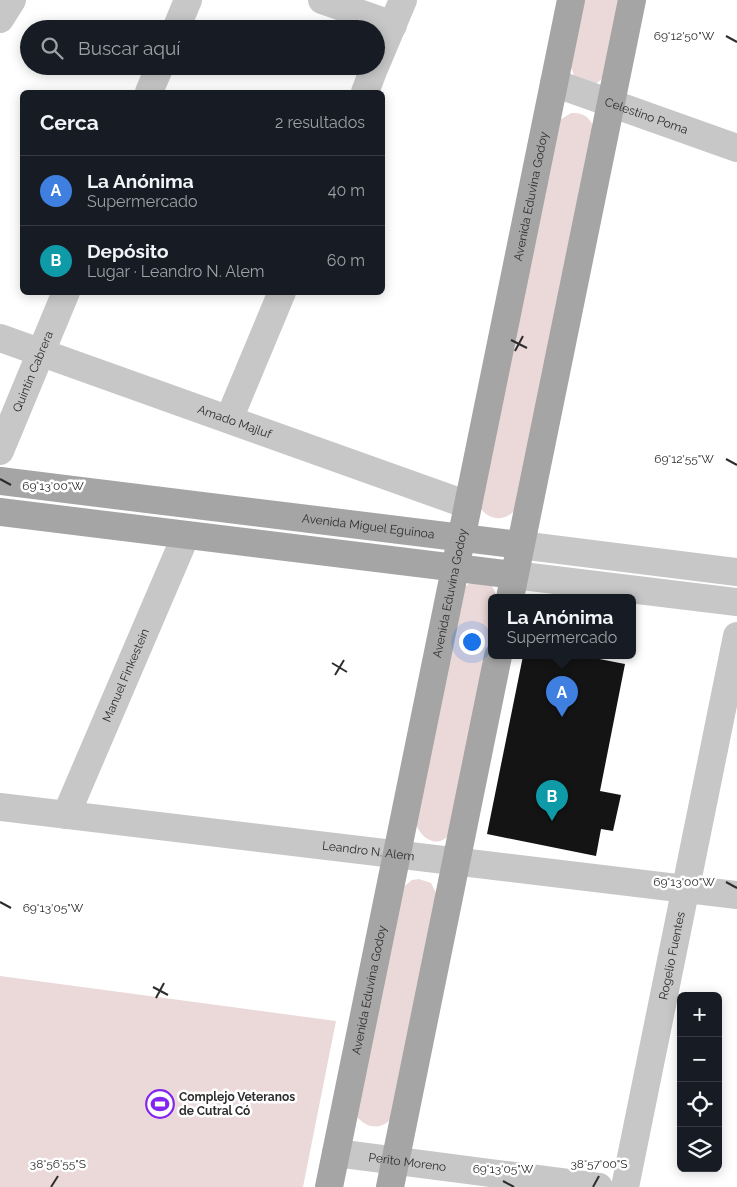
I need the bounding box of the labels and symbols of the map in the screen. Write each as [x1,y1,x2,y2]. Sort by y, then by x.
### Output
text: 69°12'50"W [654,29,715,43]
street label: Celestino Poma [603,95,690,137]
street label: Avenida Eduvina Godoy [511,130,551,262]
street label: Quintín Cabrera [10,329,56,414]
street label: Amado Majluf [196,402,274,442]
text: 69°12'55"W [654,452,714,466]
text: 69°13'00"W [22,479,84,493]
street label: Avenida Miguel Eguinoa [301,511,435,541]
street label: Avenida Eduvina Godoy [430,527,470,659]
street label: Manuel Finkestein [100,626,152,724]
your location [459,629,485,655]
pin: A [546,676,578,717]
pin: B [536,780,568,821]
street label: Leandro N. Alem [321,839,415,863]
text: 69°13'00"W [653,875,715,889]
text: 69°13'05"W [23,901,84,915]
street label: Rogelio Fuentes [656,910,688,1001]
street label: Avenida Eduvina Godoy [349,924,389,1056]
sports icon: Complejo Veteranos de Cutral Có [145,1089,175,1119]
place label: Complejo Veteranos de Cutral Có [179,1090,295,1118]
street label: Perito Moreno [368,1150,447,1174]
text: 38°56'55"S [30,1157,86,1171]
text: 38°57'00"S [570,1157,628,1171]
text: 69°13'05"W [473,1162,534,1176]

